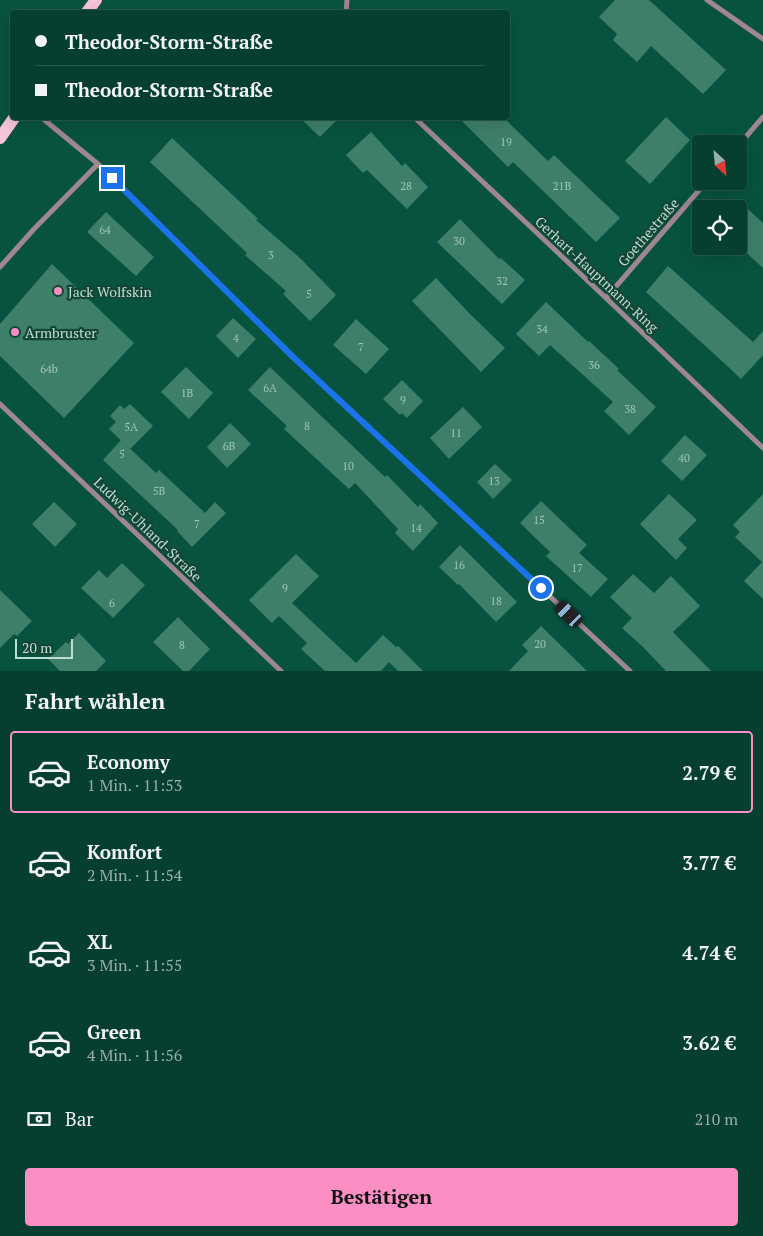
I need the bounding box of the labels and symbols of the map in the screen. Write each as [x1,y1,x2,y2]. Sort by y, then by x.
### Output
house number: 19 [500,135,512,149]
north arrow [692,135,748,190]
route end [101,167,123,189]
house number: 28 [400,179,412,193]
house number: 21B [553,179,571,193]
street label: Goethestraße [613,194,683,270]
street label: Gerhart-Hauptmann-Ring [531,212,663,337]
house number: 64 [99,223,111,237]
house number: 30 [453,234,465,248]
house number: 3 [268,248,274,262]
house number: 32 [496,274,508,288]
place label: Jack Wolfskin [68,282,152,301]
marker: Jack Wolfskin [52,285,64,297]
house number: 5 [306,287,312,301]
house number: 34 [536,322,548,336]
place label: Armbruster [25,323,97,342]
marker: Armbruster [9,326,21,338]
house number: 4 [233,331,239,345]
house number: 7 [358,340,364,354]
house number: 36 [588,358,600,372]
house number: 64b [40,362,58,376]
house number: 6A [263,381,277,395]
house number: 1B [181,386,194,400]
house number: 9 [400,393,406,407]
house number: 38 [624,402,636,416]
house number: 8 [304,419,310,433]
house number: 5A [124,420,138,434]
house number: 11 [450,426,462,440]
house number: 6B [223,439,236,453]
house number: 5 [119,447,125,461]
house number: 40 [678,451,690,465]
house number: 10 [342,459,354,473]
street label: Ludwig-Uhland-Straße [90,472,206,586]
house number: 13 [488,474,500,488]
house number: 5B [153,484,166,498]
house number: 15 [533,513,545,527]
house number: 7 [194,517,200,531]
house number: 14 [410,521,422,535]
house number: 16 [453,558,465,572]
house number: 17 [571,561,583,575]
route start [530,577,552,599]
house number: 9 [282,581,288,595]
house number: 18 [490,594,502,608]
house number: 6 [109,596,115,610]
car [552,598,585,630]
scale bar [15,636,72,659]
house number: 20 [534,637,546,651]
house number: 8 [179,638,185,652]

